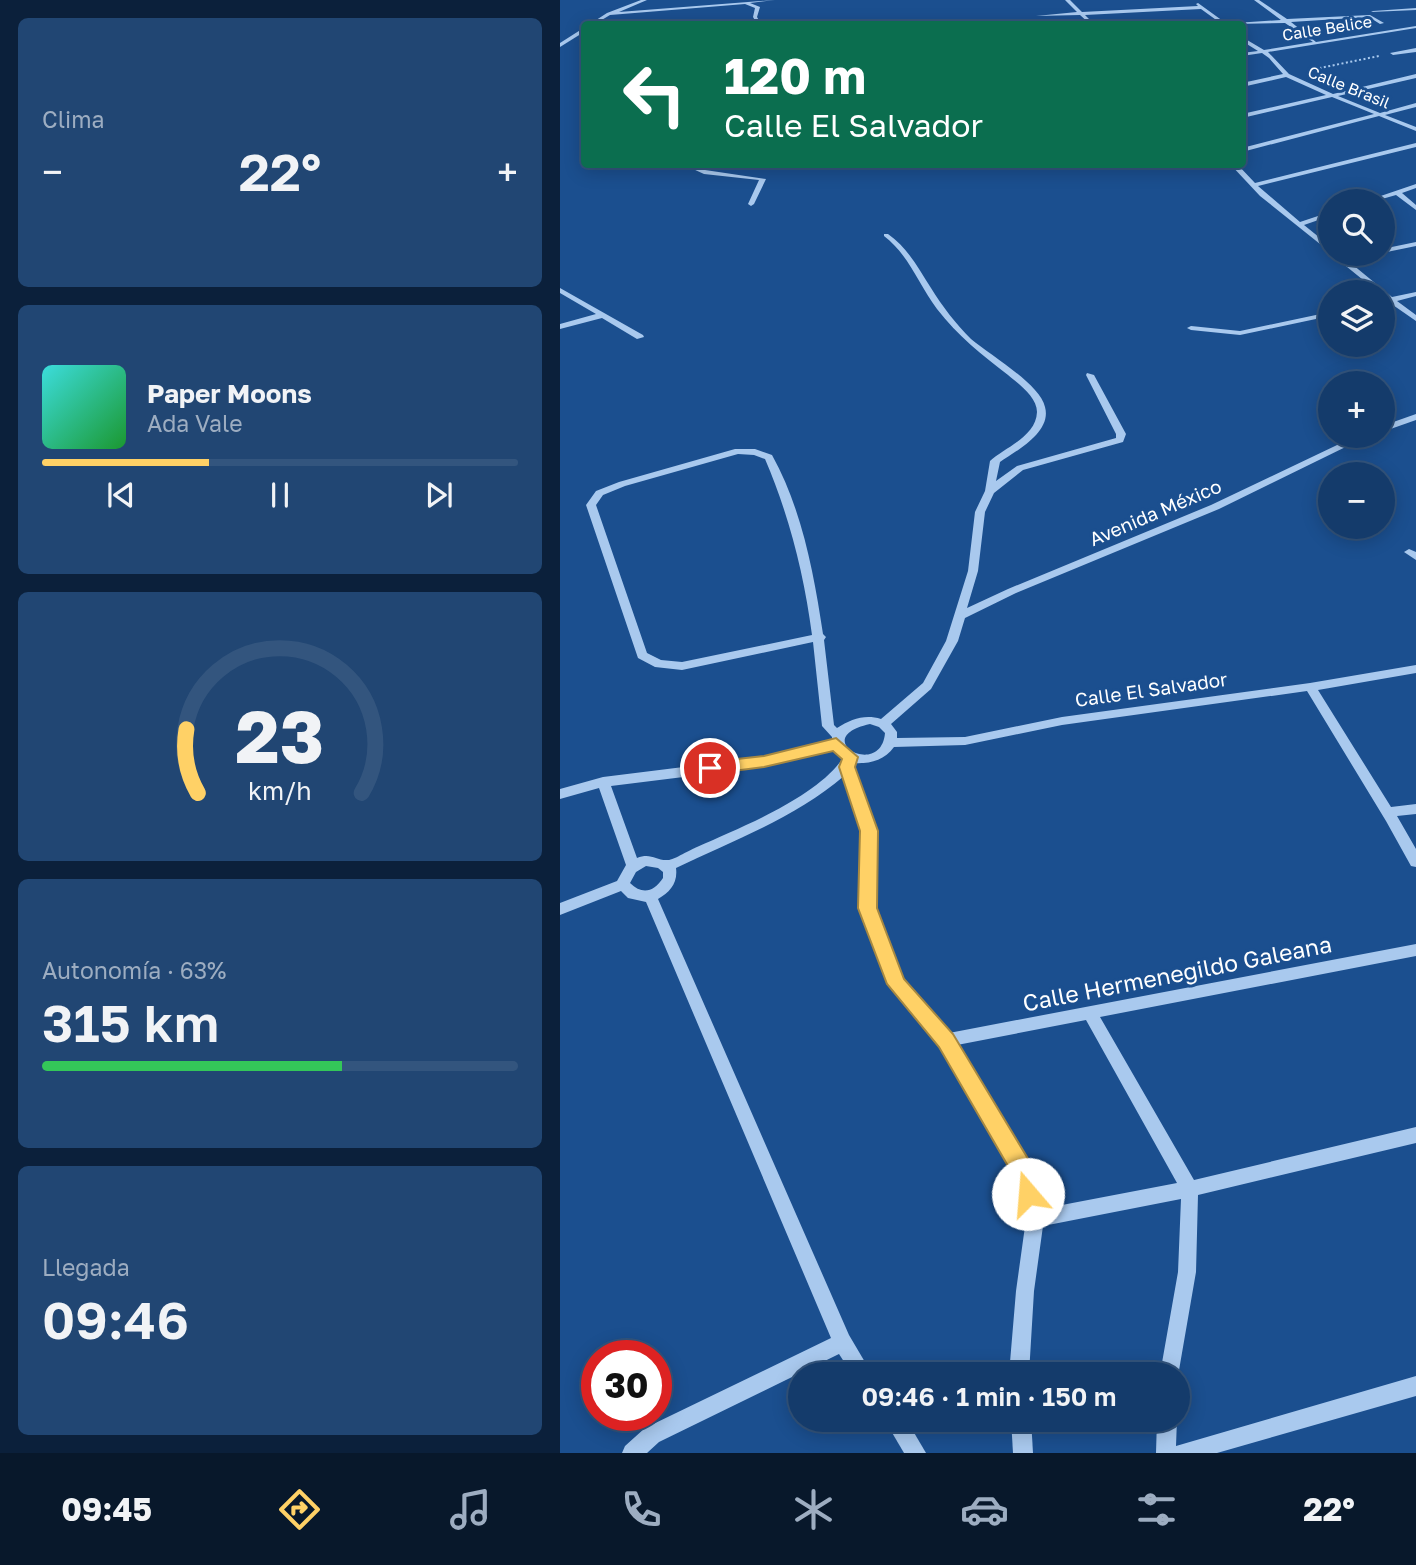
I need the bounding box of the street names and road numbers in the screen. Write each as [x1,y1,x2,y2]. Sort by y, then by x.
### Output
street label: Calle Belice [1281,11,1373,45]
street label: Calle Brasil [1305,61,1393,113]
street label: Avenida México [1086,474,1224,550]
street label: Calle El Salvador [1073,667,1229,711]
street label: Calle Hermenegildo Galeana [1020,929,1334,1017]

